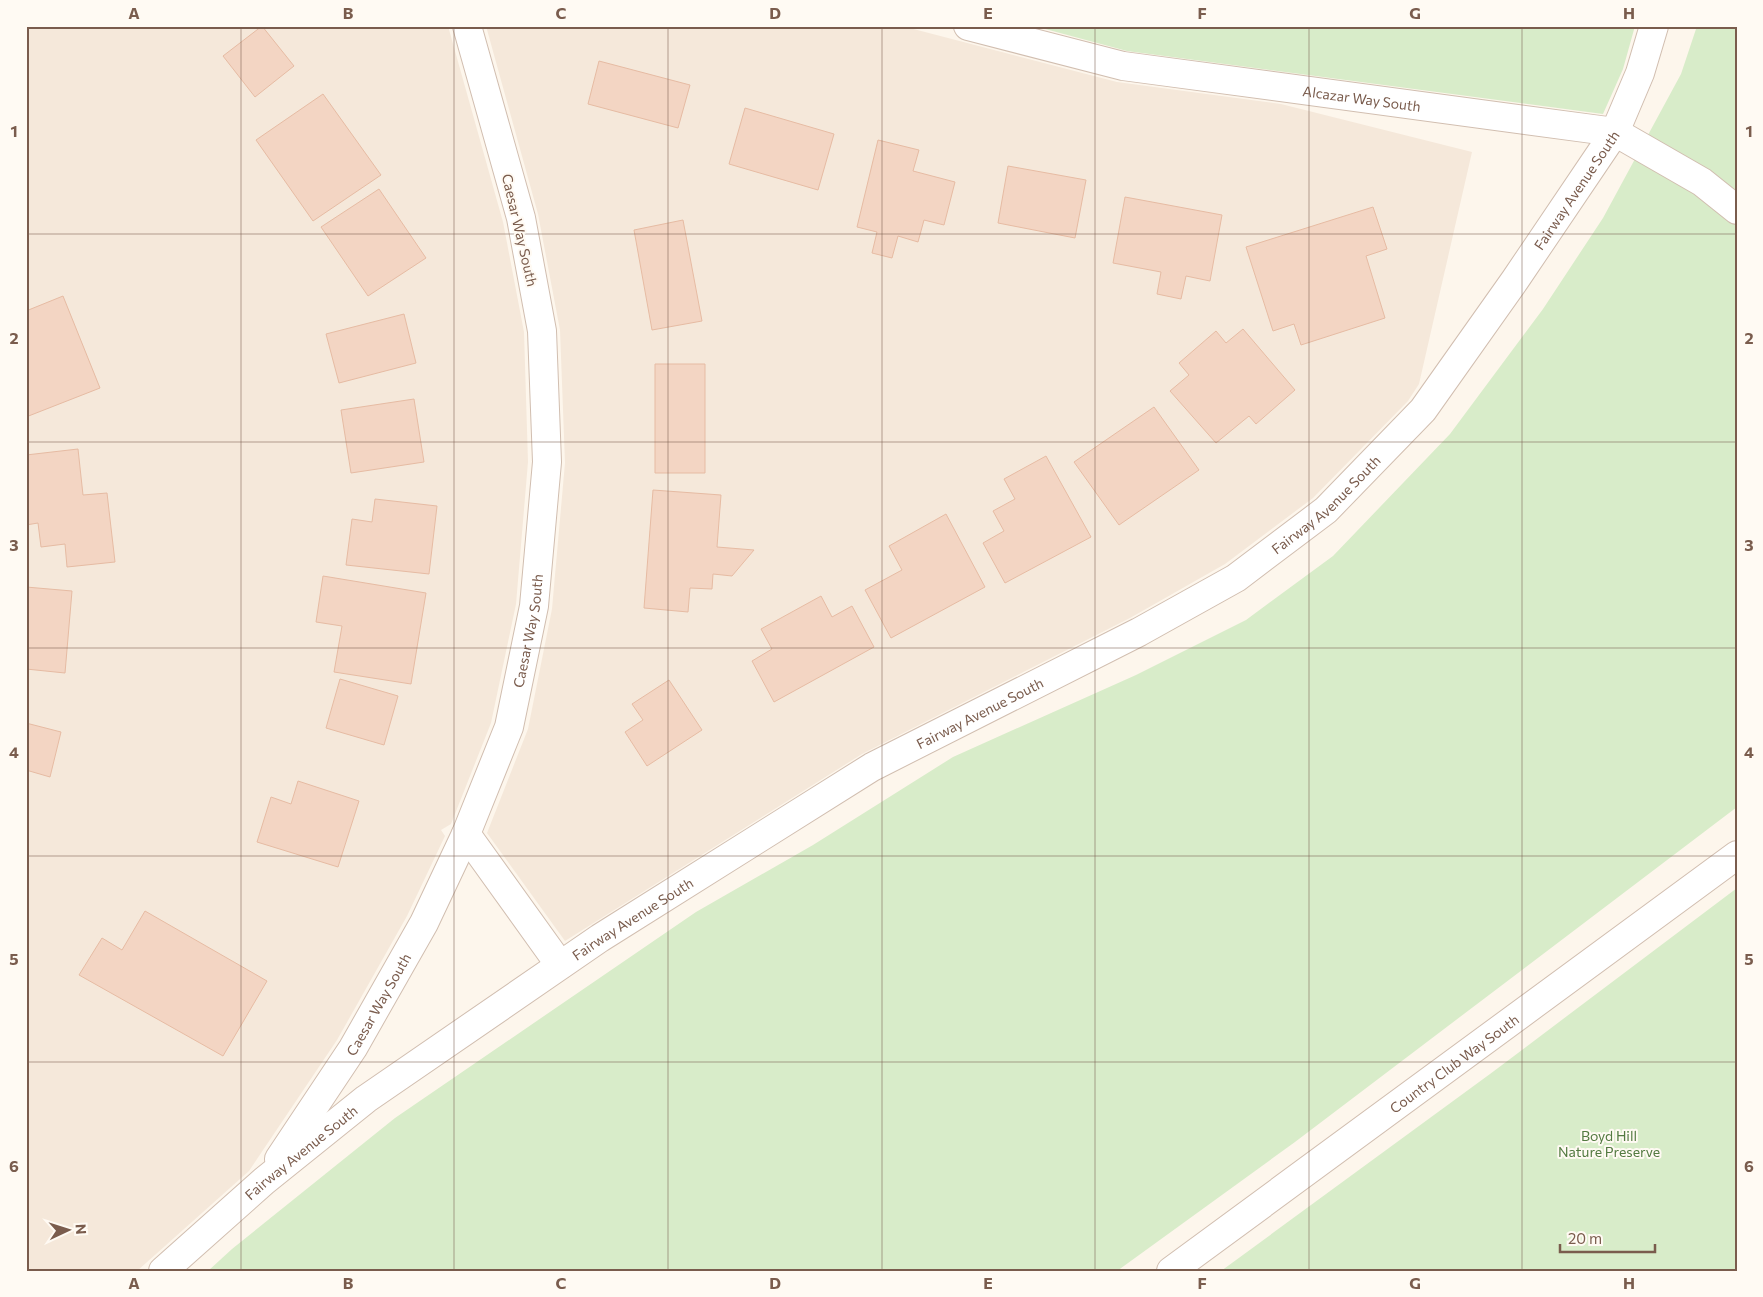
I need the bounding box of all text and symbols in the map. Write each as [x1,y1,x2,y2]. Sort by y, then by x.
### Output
text: A [128,3,140,22]
text: B [343,3,354,22]
text: C [556,3,567,22]
text: D [769,3,781,22]
text: E [983,3,993,22]
text: F [1197,3,1207,22]
text: G [1409,3,1421,22]
text: H [1623,3,1635,22]
street label: Alcazar Way South [1302,82,1422,114]
text: 1 [10,121,18,140]
text: 1 [1745,121,1753,140]
street label: Fairway Avenue South [1530,127,1622,253]
street label: Caesar Way South [499,172,541,288]
text: 2 [9,328,19,347]
text: 2 [1744,328,1754,347]
street label: Fairway Avenue South [1268,451,1383,557]
text: 3 [9,535,19,554]
text: 3 [1744,535,1754,554]
street label: Caesar Way South [509,573,545,689]
street label: Fairway Avenue South [913,673,1046,752]
text: 4 [9,742,19,761]
text: 4 [1744,742,1754,761]
street label: Fairway Avenue South [569,873,696,963]
text: 5 [9,949,19,968]
text: 5 [1744,949,1754,968]
street label: Caesar Way South [342,950,414,1059]
street label: Country Club Way South [1386,1010,1522,1116]
street label: Fairway Avenue South [241,1101,360,1203]
park label: Boyd Hill Nature Preserve [1558,1127,1660,1160]
text: 6 [9,1156,19,1175]
text: 6 [1744,1156,1754,1175]
north arrow [42,1204,92,1254]
scale bar [1560,1222,1656,1254]
text: N [73,1223,90,1235]
text: 20 m [1568,1229,1602,1247]
text: A [128,1273,140,1292]
text: B [343,1273,354,1292]
text: C [556,1273,567,1292]
text: D [769,1273,781,1292]
text: E [983,1273,993,1292]
text: F [1197,1273,1207,1292]
text: G [1409,1273,1421,1292]
text: H [1623,1273,1635,1292]

